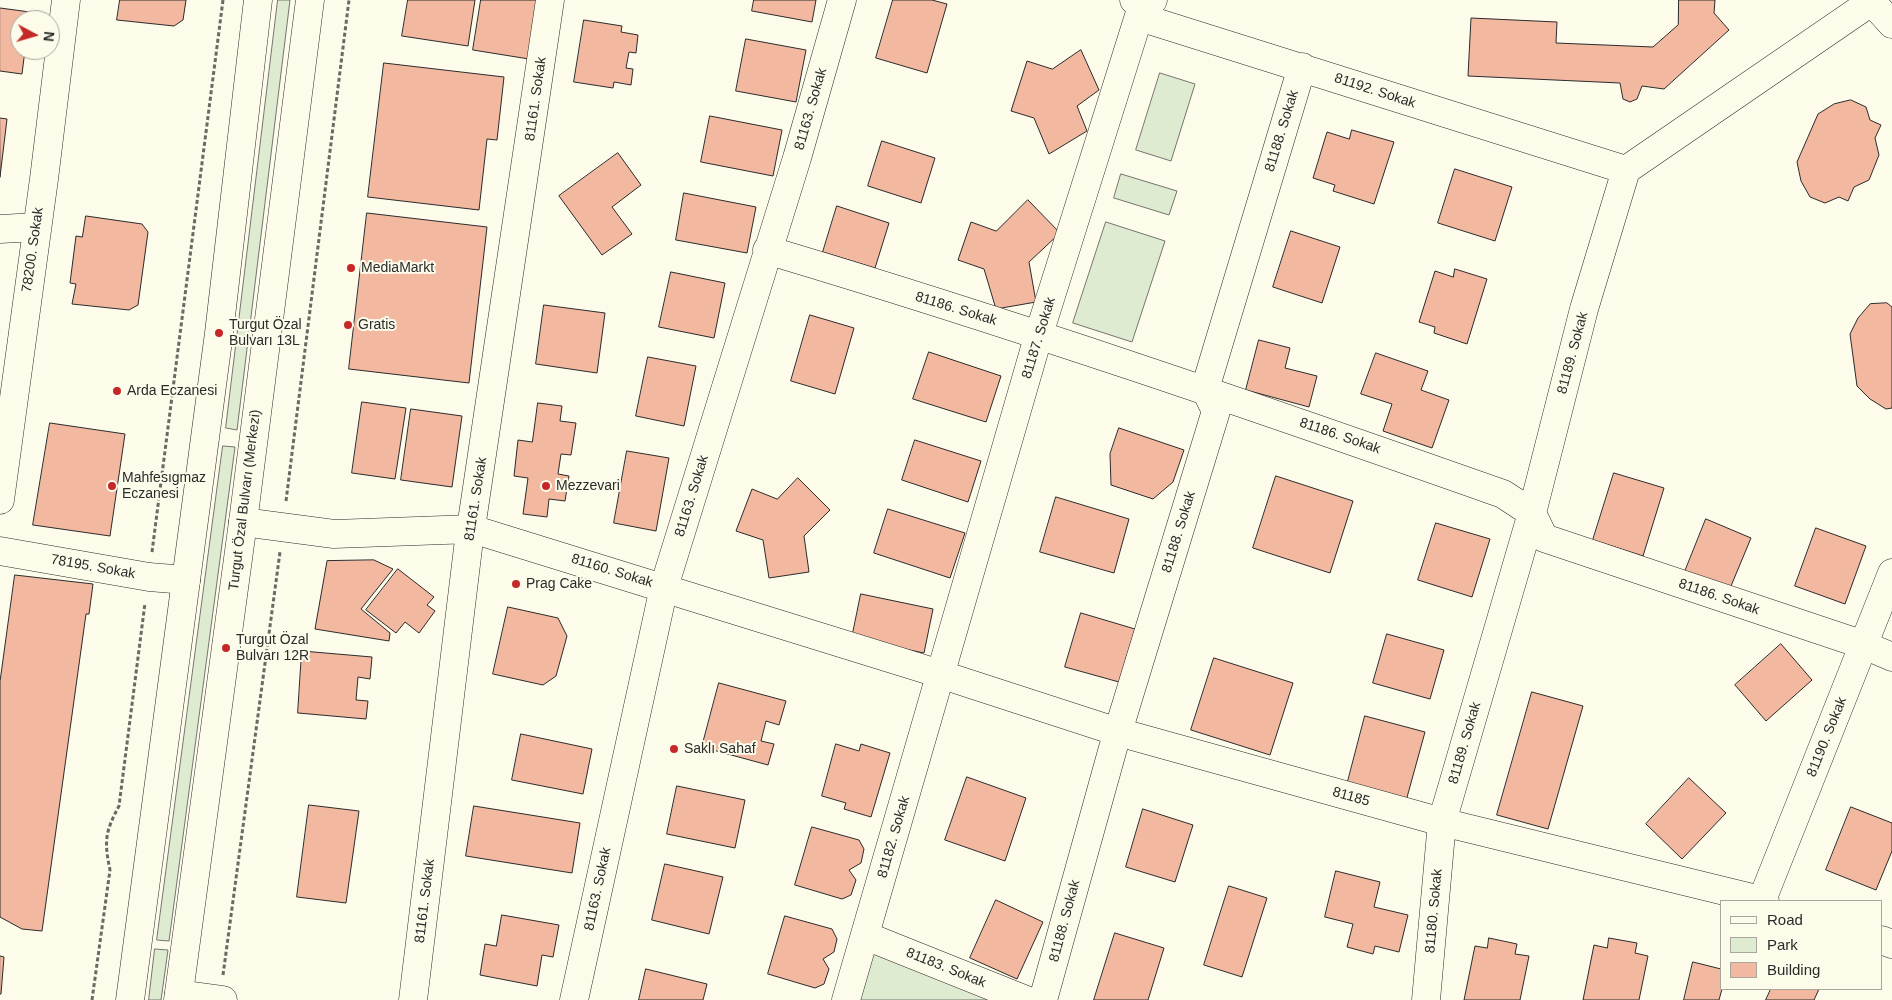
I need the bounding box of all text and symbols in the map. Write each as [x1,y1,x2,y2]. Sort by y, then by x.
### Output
north arrow [10,10,60,60]
text: N [40,31,57,42]
street label: 81161. Sokak [522,56,550,142]
street label: 81163. Sokak [791,66,831,152]
street label: 81192. Sokak [1332,70,1418,112]
street label: 81188. Sokak [1262,88,1302,174]
street label: 78200. Sokak [19,206,47,294]
place label: MediaMarkt [361,260,434,276]
marker: MediaMarkt [345,262,357,274]
street label: 81186. Sokak [913,289,999,329]
street label: 81187. Sokak [1019,295,1059,381]
street label: 81189. Sokak [1554,310,1592,396]
place label: Turgut Özal Bulvarı 13L [229,317,302,350]
place label: Gratis [358,317,395,333]
marker: Gratis [342,319,354,331]
marker: Turgut Özal Bulvarı 13L [213,327,225,339]
place label: Arda Eczanesi [127,383,217,399]
marker: Arda Eczanesi [111,385,123,397]
street label: Turgut Özal Bulvarı (Merkezi) [226,409,264,591]
street label: 81186. Sokak [1297,414,1383,458]
street label: 81163. Sokak [672,453,712,539]
street label: 81161. Sokak [461,456,491,542]
place label: Mahfesıgmaz Eczanesi [122,470,206,502]
place label: Mezzevari [556,478,620,494]
marker: Mahfesıgmaz Eczanesi [106,480,118,492]
marker: Mezzevari [540,480,552,492]
street label: 81188. Sokak [1159,489,1199,575]
street label: 78195. Sokak [49,551,137,583]
street label: 81160. Sokak [569,551,655,591]
street label: 81186. Sokak [1676,575,1762,619]
place label: Prag Cake [526,576,592,592]
marker: Prag Cake [510,578,522,590]
place label: Turgut Özal Bulvarı 12R [236,632,309,664]
marker: Turgut Özal Bulvarı 12R [220,642,232,654]
street label: 81190. Sokak [1803,695,1851,779]
street label: 81189. Sokak [1445,700,1485,786]
place label: Saklı Sahaf [684,741,756,757]
marker: Saklı Sahaf [668,743,680,755]
street label: 81185 [1330,784,1372,810]
street label: 81182. Sokak [874,794,914,880]
street label: 81163. Sokak [581,846,615,932]
street label: 81161. Sokak [412,858,438,944]
street label: 81180. Sokak [1422,868,1446,954]
street label: 81188. Sokak [1046,878,1084,964]
legend [1720,900,1882,990]
text: Road [1767,911,1803,928]
text: Park [1767,936,1798,953]
street label: 81183. Sokak [904,944,988,992]
text: Building [1767,961,1820,978]

